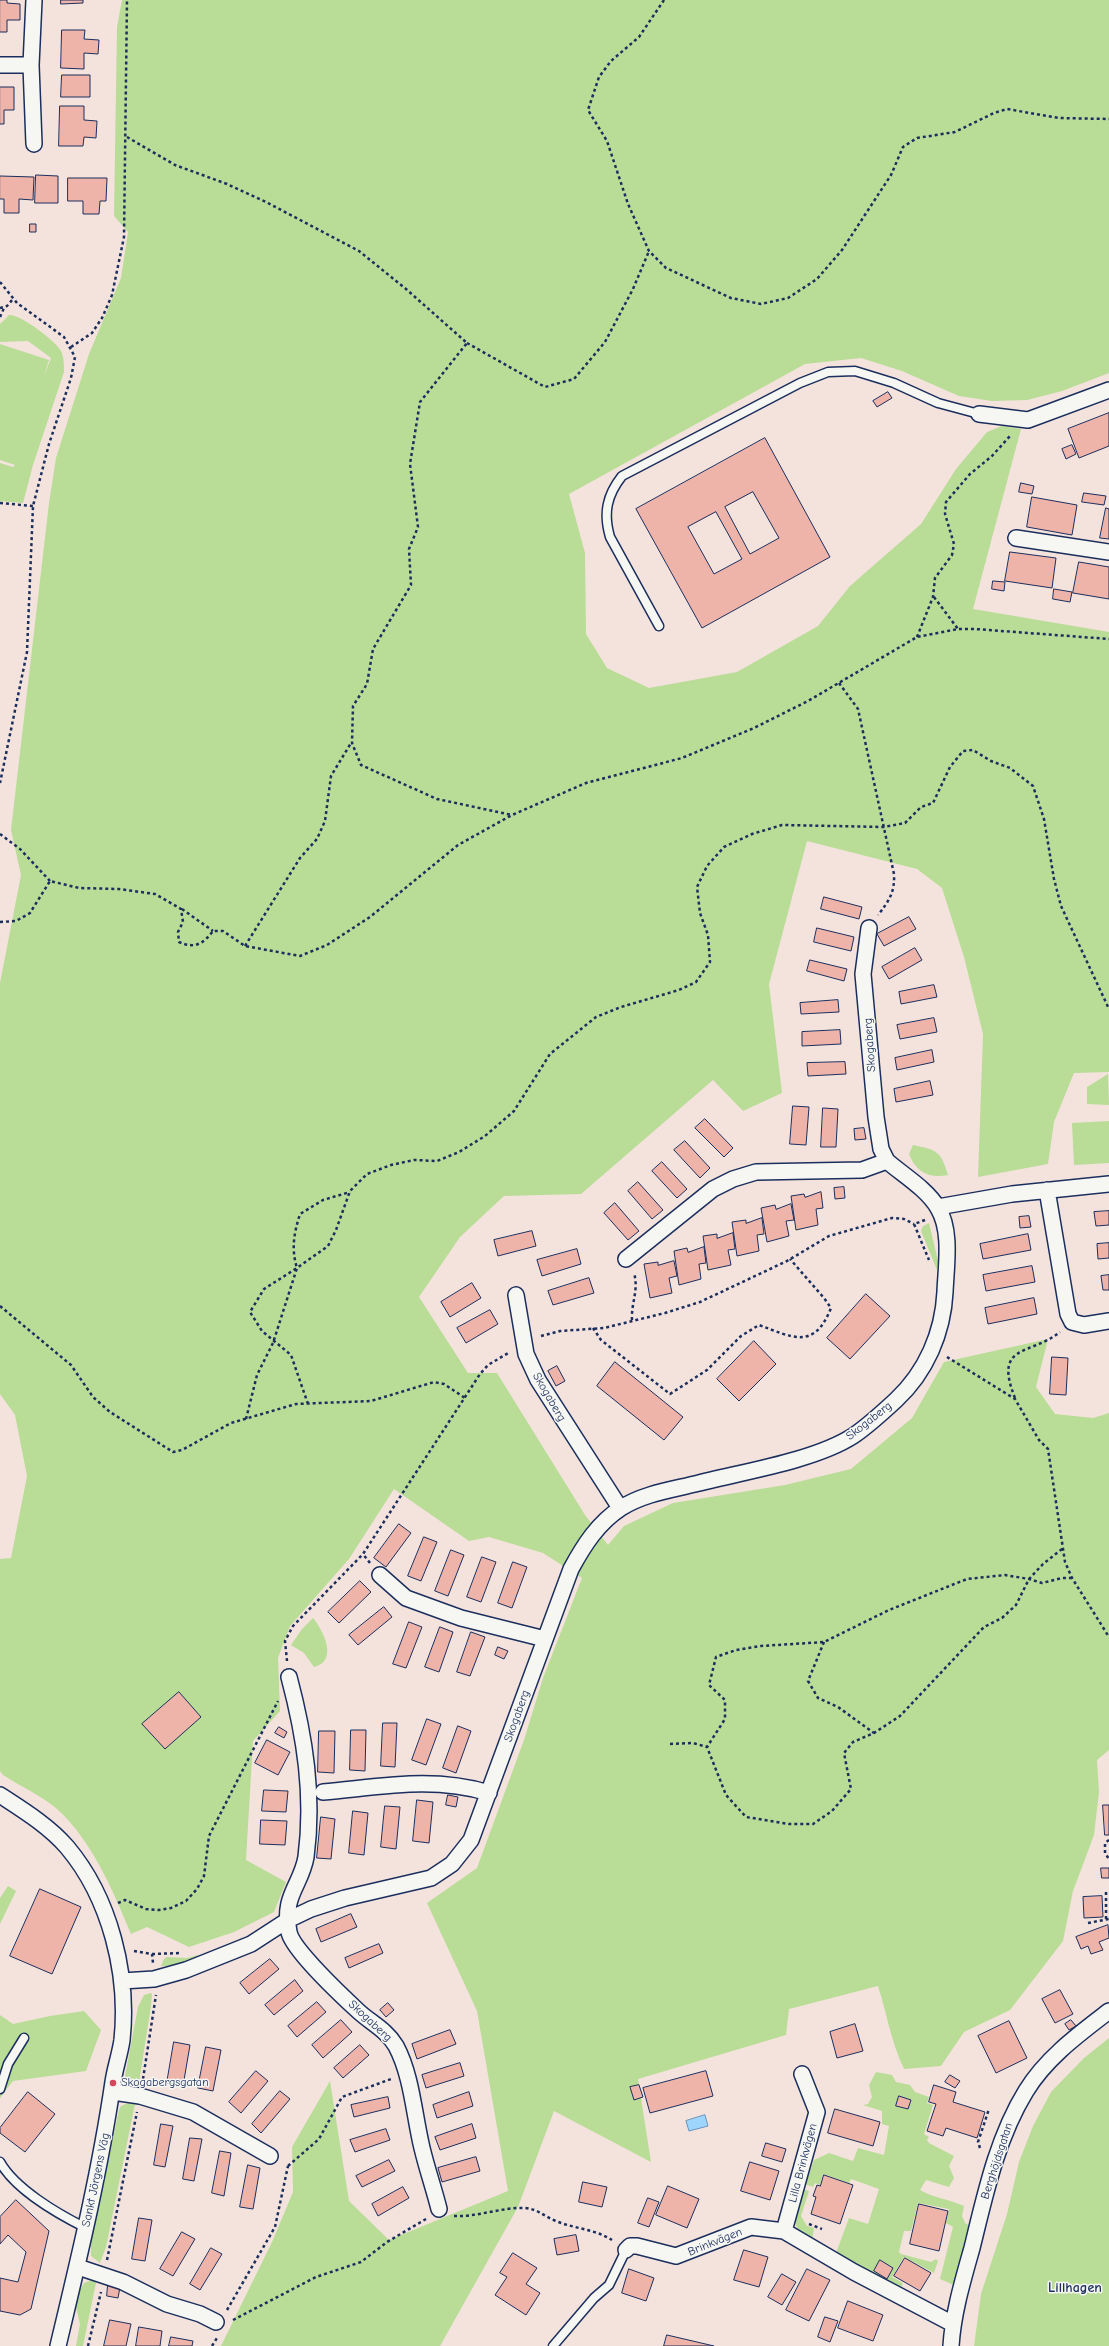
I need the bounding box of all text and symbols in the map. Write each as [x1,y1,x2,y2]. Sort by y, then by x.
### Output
street label: Skogaberg [861,1017,879,1073]
street label: Skogaberg [529,1370,569,1424]
street label: Skogaberg [843,1399,895,1443]
street label: Skogaberg [501,1688,533,1744]
street label: Skogaberg [345,1997,395,2045]
place label: Skogabergsgatan [121,2076,209,2090]
marker: Skogabergsgatan [108,2078,118,2088]
street label: Berghöjdsgatan [978,2121,1016,2201]
street label: Lilla Brinkvägen [785,2122,821,2204]
street label: Sankt Jörgens Väg [79,2132,113,2228]
street label: Brinkvägen [686,2225,744,2259]
district label: Lillhagen [1048,2280,1102,2296]

